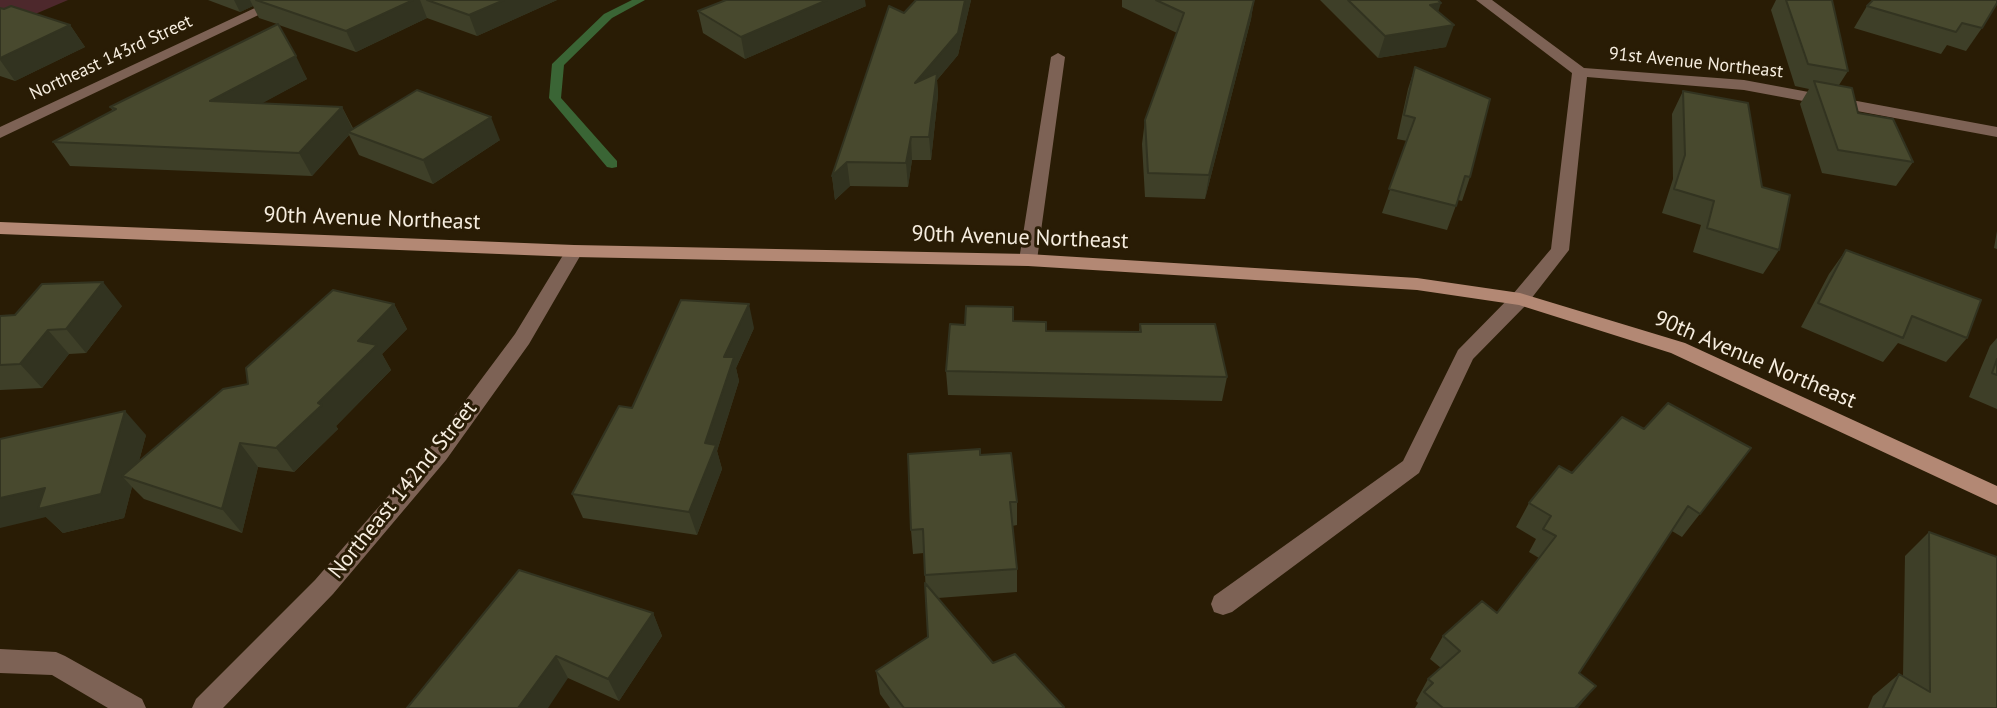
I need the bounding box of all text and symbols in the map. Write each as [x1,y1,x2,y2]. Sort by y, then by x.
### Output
street label: Northeast 143rd Street [26,11,196,105]
street label: 91st Avenue Northeast [1608,43,1784,83]
street label: 90th Avenue Northeast [263,202,481,236]
street label: 90th Avenue Northeast [911,221,1129,255]
street label: 90th Avenue Northeast [1650,305,1860,415]
street label: Northeast 142nd Street [323,396,483,584]

